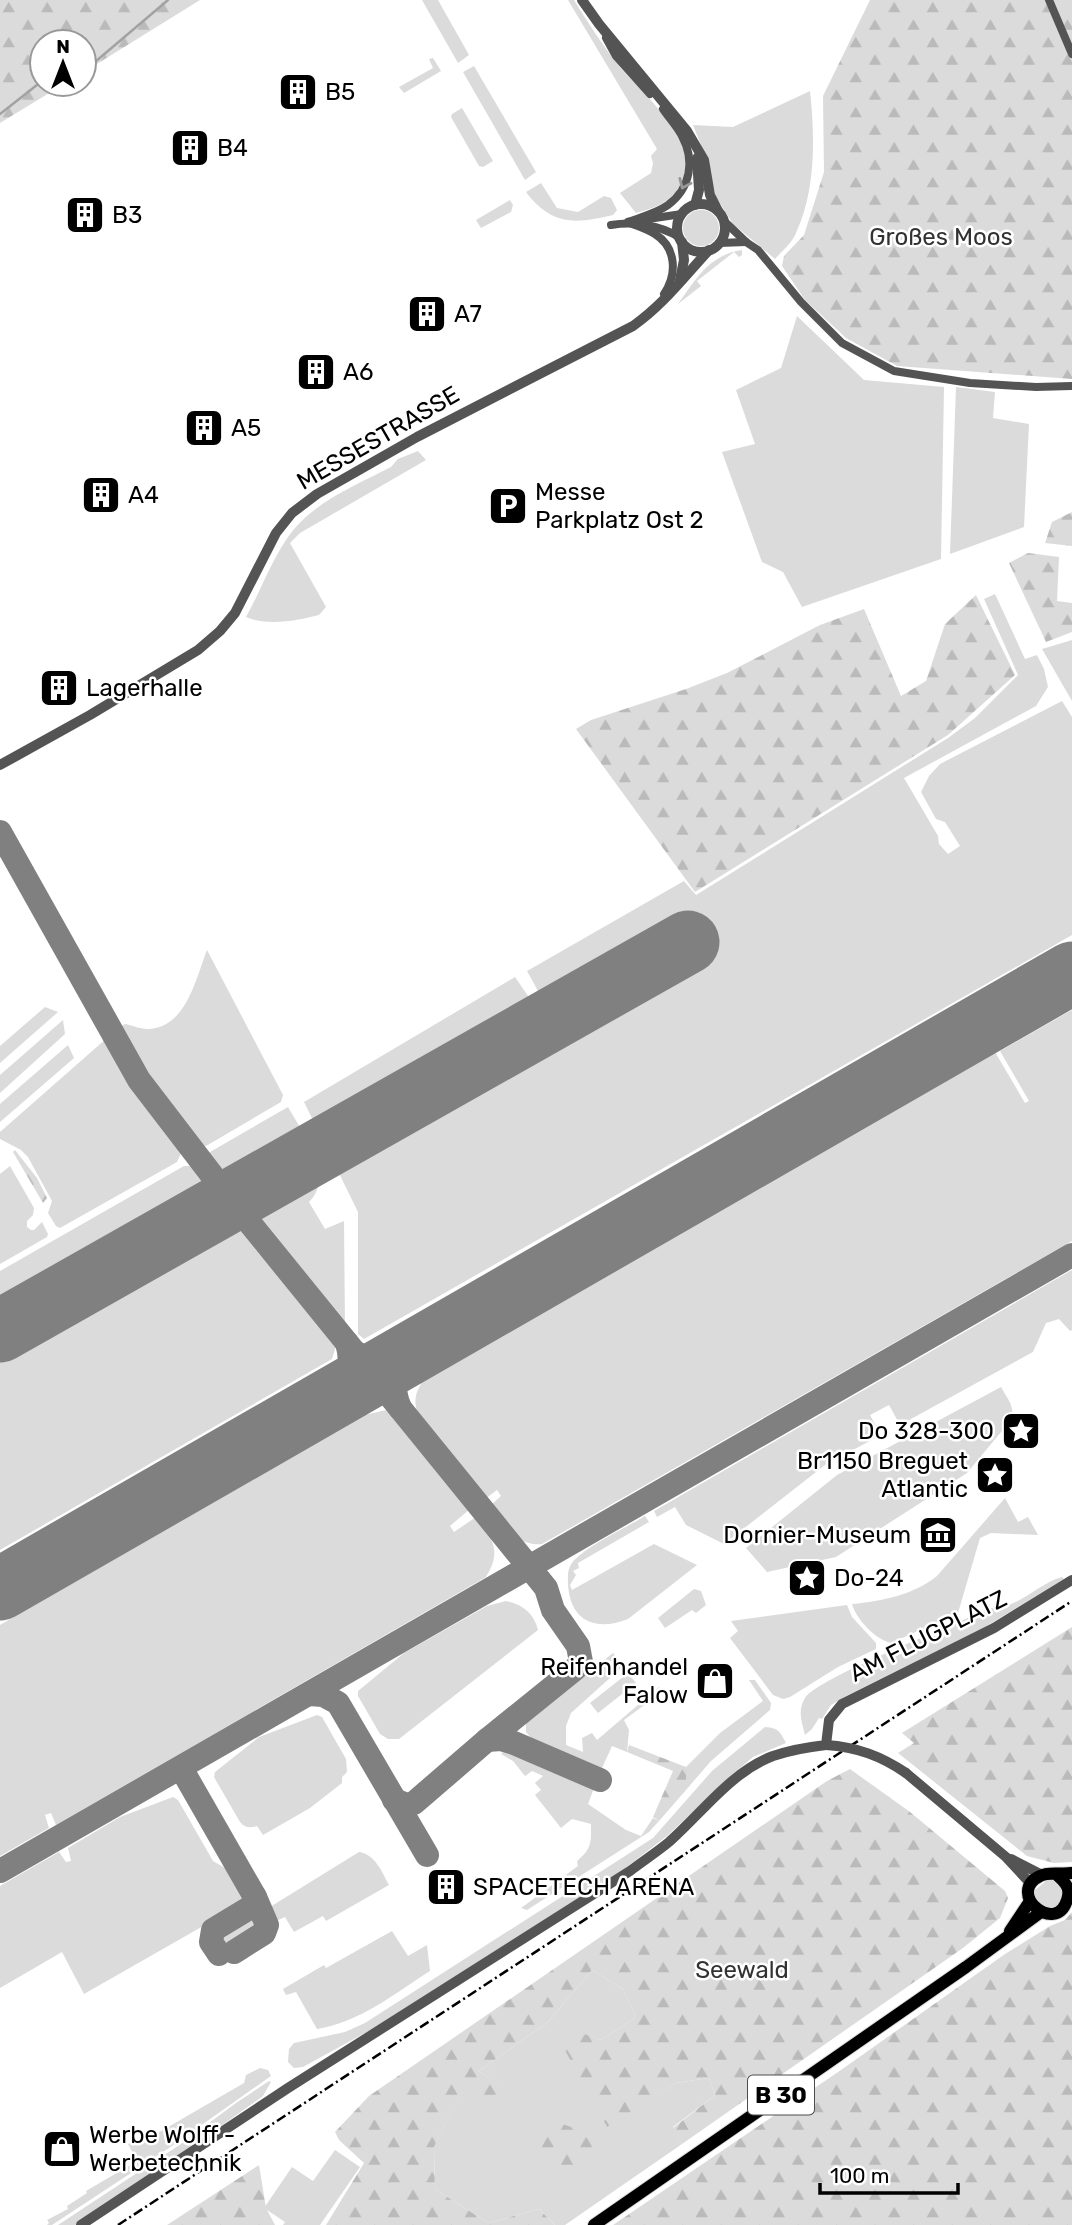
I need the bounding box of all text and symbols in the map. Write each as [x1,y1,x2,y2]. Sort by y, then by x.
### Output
north arrow [28,28,98,98]
text: N [56,35,70,58]
building icon: B5 [277,71,319,113]
place label: B5 [325,78,355,106]
building icon: B4 [169,127,211,169]
place label: B4 [217,134,248,162]
one-way arrow [678,177,692,189]
building icon: B3 [64,194,106,236]
place label: B3 [112,201,142,229]
park label: Großes Moos [869,223,1013,251]
building icon: A7 [406,293,448,335]
place label: A7 [454,300,482,328]
building icon: A6 [295,351,337,393]
place label: A6 [343,358,374,386]
street label: MESSESTRASSE [292,380,464,496]
building icon: A5 [183,407,225,449]
place label: A5 [231,414,261,442]
building icon: A4 [80,474,122,516]
place label: Messe Parkplatz Ost 2 [535,478,704,534]
place label: A4 [128,481,159,509]
parking icon: Messe Parkplatz Ost 2 [487,485,529,527]
building icon: Lagerhalle [38,667,80,709]
place label: Lagerhalle [86,674,203,702]
place icon: Do 328-300 [1000,1410,1042,1452]
place label: Do 328-300 [858,1417,994,1445]
place label: Br1150 Breguet Atlantic [797,1447,968,1503]
place icon: Br1150 Breguet Atlantic [974,1454,1016,1496]
museum icon: Dornier-Museum [917,1514,959,1556]
place label: Dornier-Museum [723,1521,911,1549]
place icon: Do-24 [786,1557,828,1599]
place label: Do-24 [834,1564,904,1592]
street label: AM FLUGPLATZ [845,1584,1011,1688]
place label: Reifenhandel Falow [540,1653,688,1709]
shop icon: Reifenhandel Falow [694,1660,736,1702]
building icon: SPACETECH ARENA [425,1866,467,1908]
place label: SPACETECH ARENA [473,1873,694,1901]
park label: Seewald [695,1956,789,1984]
road number: B 30 [748,2076,814,2114]
place label: Werbe Wolff - Werbetechnik [89,2121,242,2177]
shop icon: Werbe Wolff - Werbetechnik [41,2128,83,2170]
scale bar [820,2152,958,2196]
text: 100 m [830,2163,889,2188]

